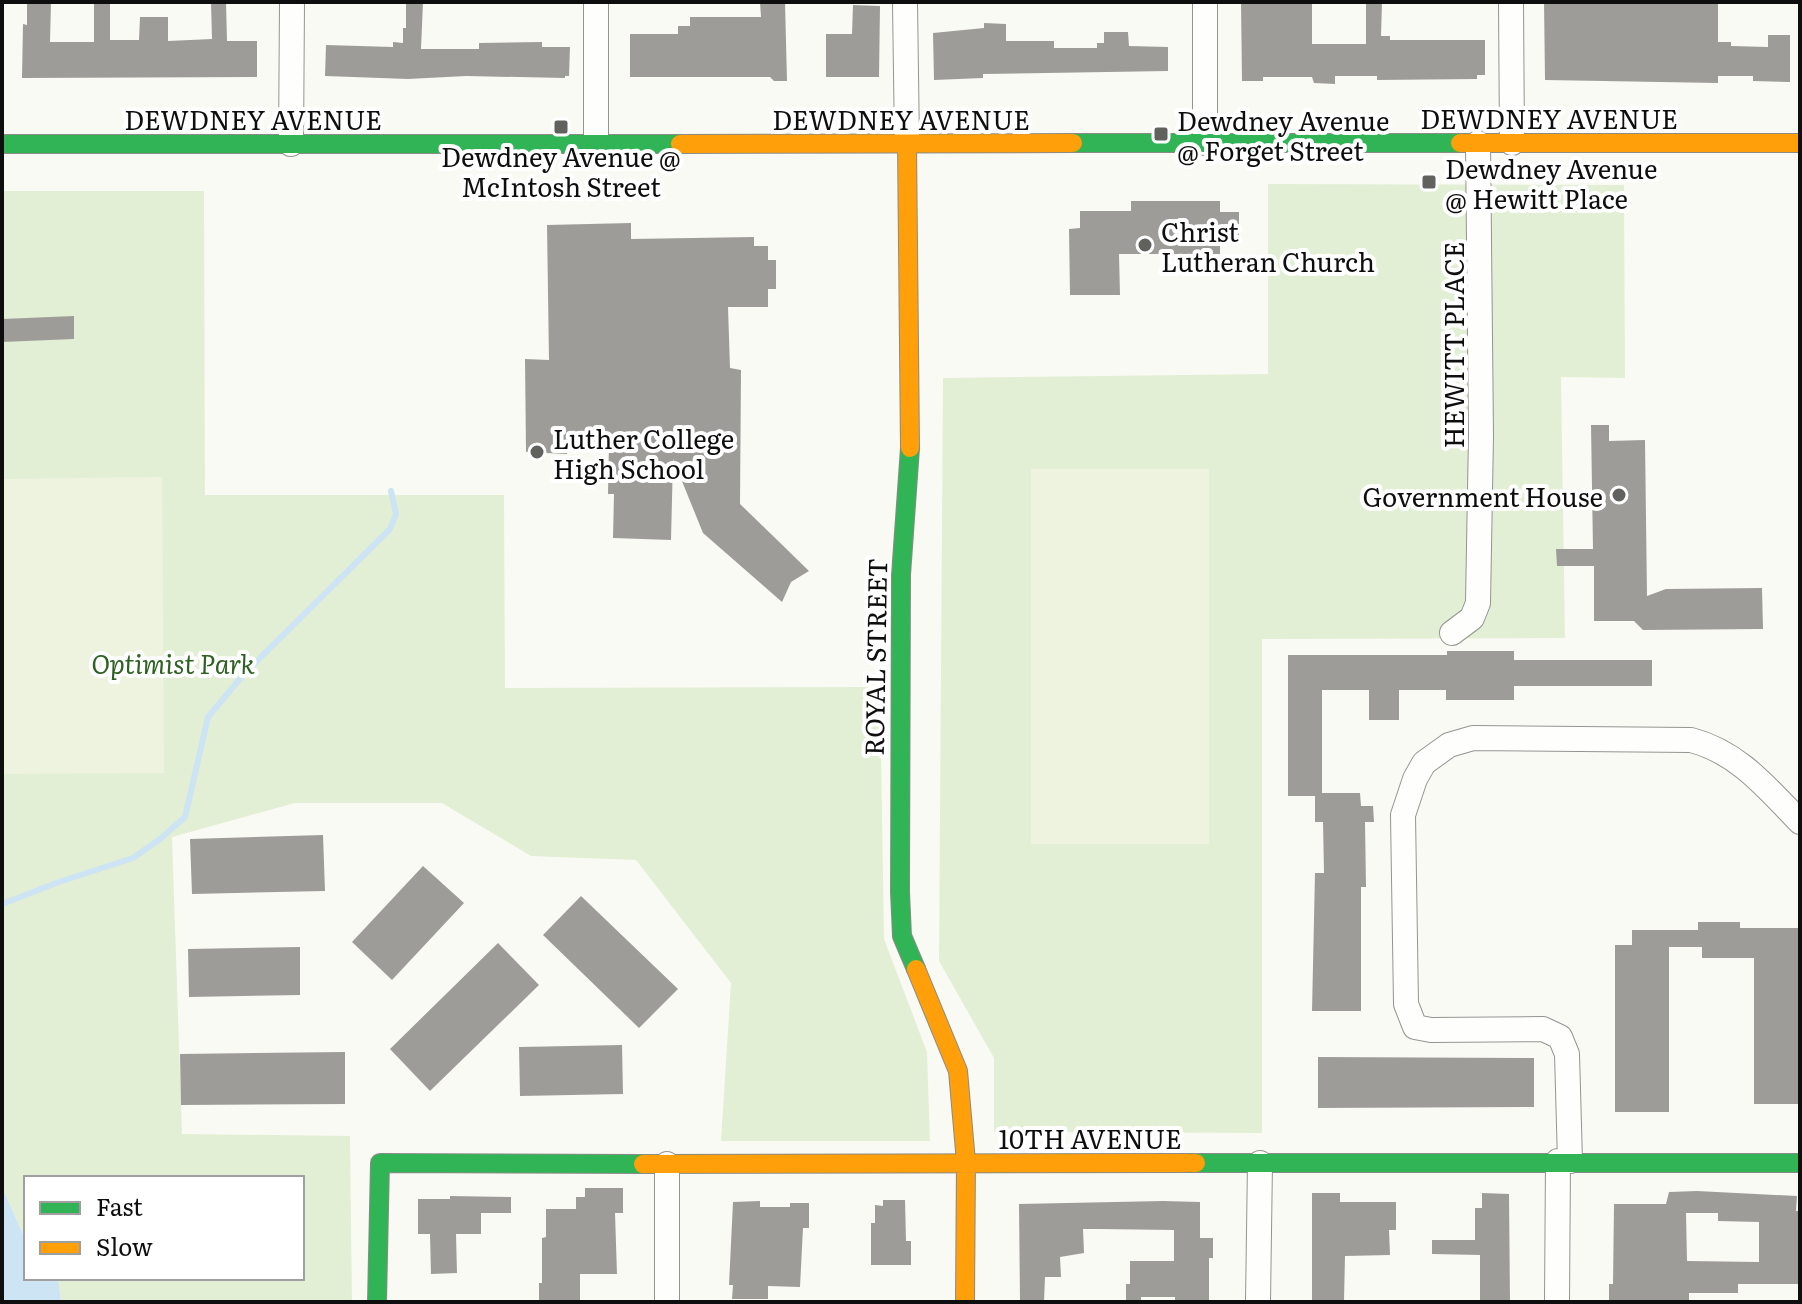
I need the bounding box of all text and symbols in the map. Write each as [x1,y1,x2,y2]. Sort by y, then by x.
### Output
street label: DEWDNEY AVENUE [1420,98,1678,137]
street label: DEWDNEY AVENUE [124,99,382,138]
street label: DEWDNEY AVENUE [772,99,1030,138]
place label: Dewdney Avenue @ Forget Street [1177,100,1390,169]
marker: Dewdney Avenue @ McIntosh Street [552,118,570,136]
marker: Dewdney Avenue @ Forget Street [1152,125,1170,143]
place label: Dewdney Avenue @ McIntosh Street [441,136,681,205]
place label: Dewdney Avenue @ Hewitt Place [1445,148,1658,217]
marker: Dewdney Avenue @ Hewitt Place [1420,173,1438,191]
place label: Christ Lutheran Church [1161,211,1375,280]
marker: Christ Lutheran Church [1136,236,1154,254]
street label: HEWITT PLACE [1433,242,1472,448]
place label: Luther College High School [553,418,734,487]
marker: Luther College High School [528,443,546,461]
place label: Government House [1363,476,1603,515]
marker: Government House [1610,486,1628,504]
street label: ROYAL STREET [853,558,895,756]
park label: Optimist Park [91,643,256,682]
street label: 10TH AVENUE [998,1118,1182,1157]
legend [24,1176,304,1280]
text: Fast [96,1188,143,1223]
text: Slow [96,1228,153,1263]

